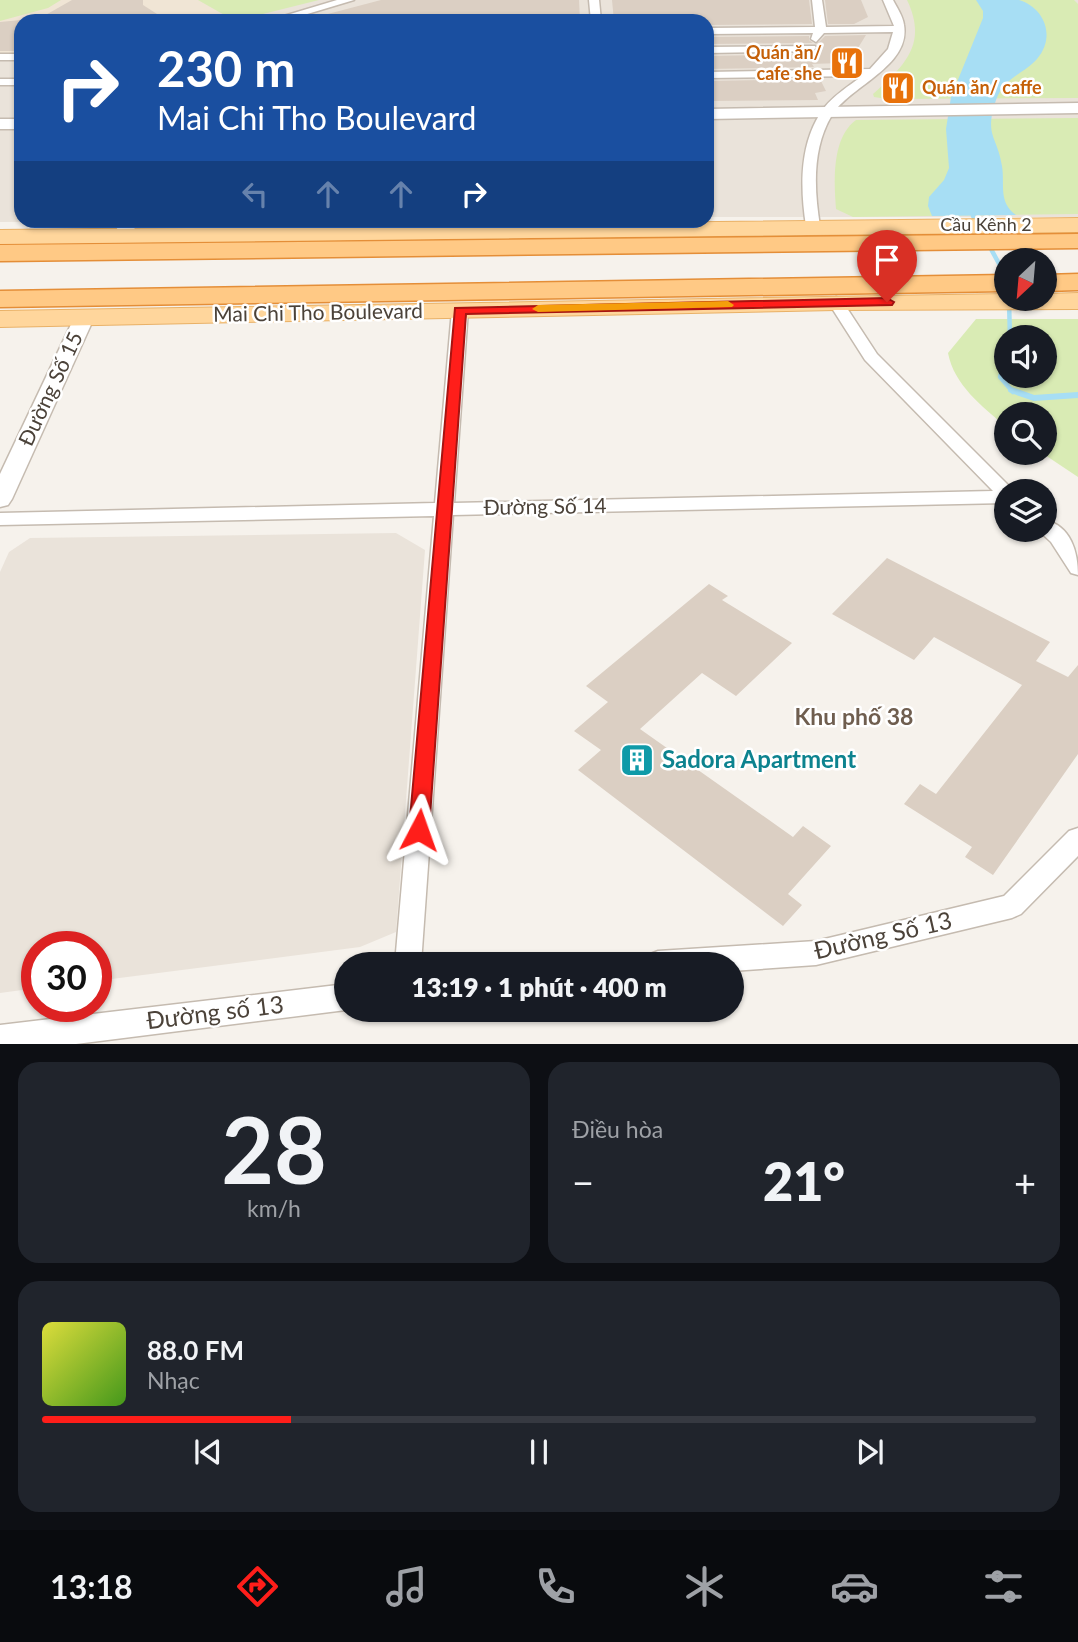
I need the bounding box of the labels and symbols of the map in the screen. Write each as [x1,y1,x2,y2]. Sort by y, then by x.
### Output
place label: Quán ăn/ cafe she [746,41,822,84]
restaurant icon: Quán ăn/ cafe she [828,44,866,82]
restaurant icon: Quán ăn/ caffe [879,69,917,107]
place label: Quán ăn/ caffe [922,76,1042,98]
street label: Cầu Kênh 2 [940,213,1032,235]
pin [857,230,917,302]
north arrow [994,248,1057,312]
street label: Mai Chi Tho Boulevard [213,297,423,326]
street label: Đường Số 15 [12,327,87,449]
street label: Đường Số 14 [483,492,607,519]
district label: Khu phố 38 [795,702,913,730]
building icon: Sadora Apartment [618,741,656,779]
place label: Sadora Apartment [662,744,856,773]
position arrow [382,793,456,867]
street label: Đường Số 13 [811,905,954,964]
speed limit sign: 30 [21,931,112,1022]
street label: Đường số 13 [145,989,285,1034]

